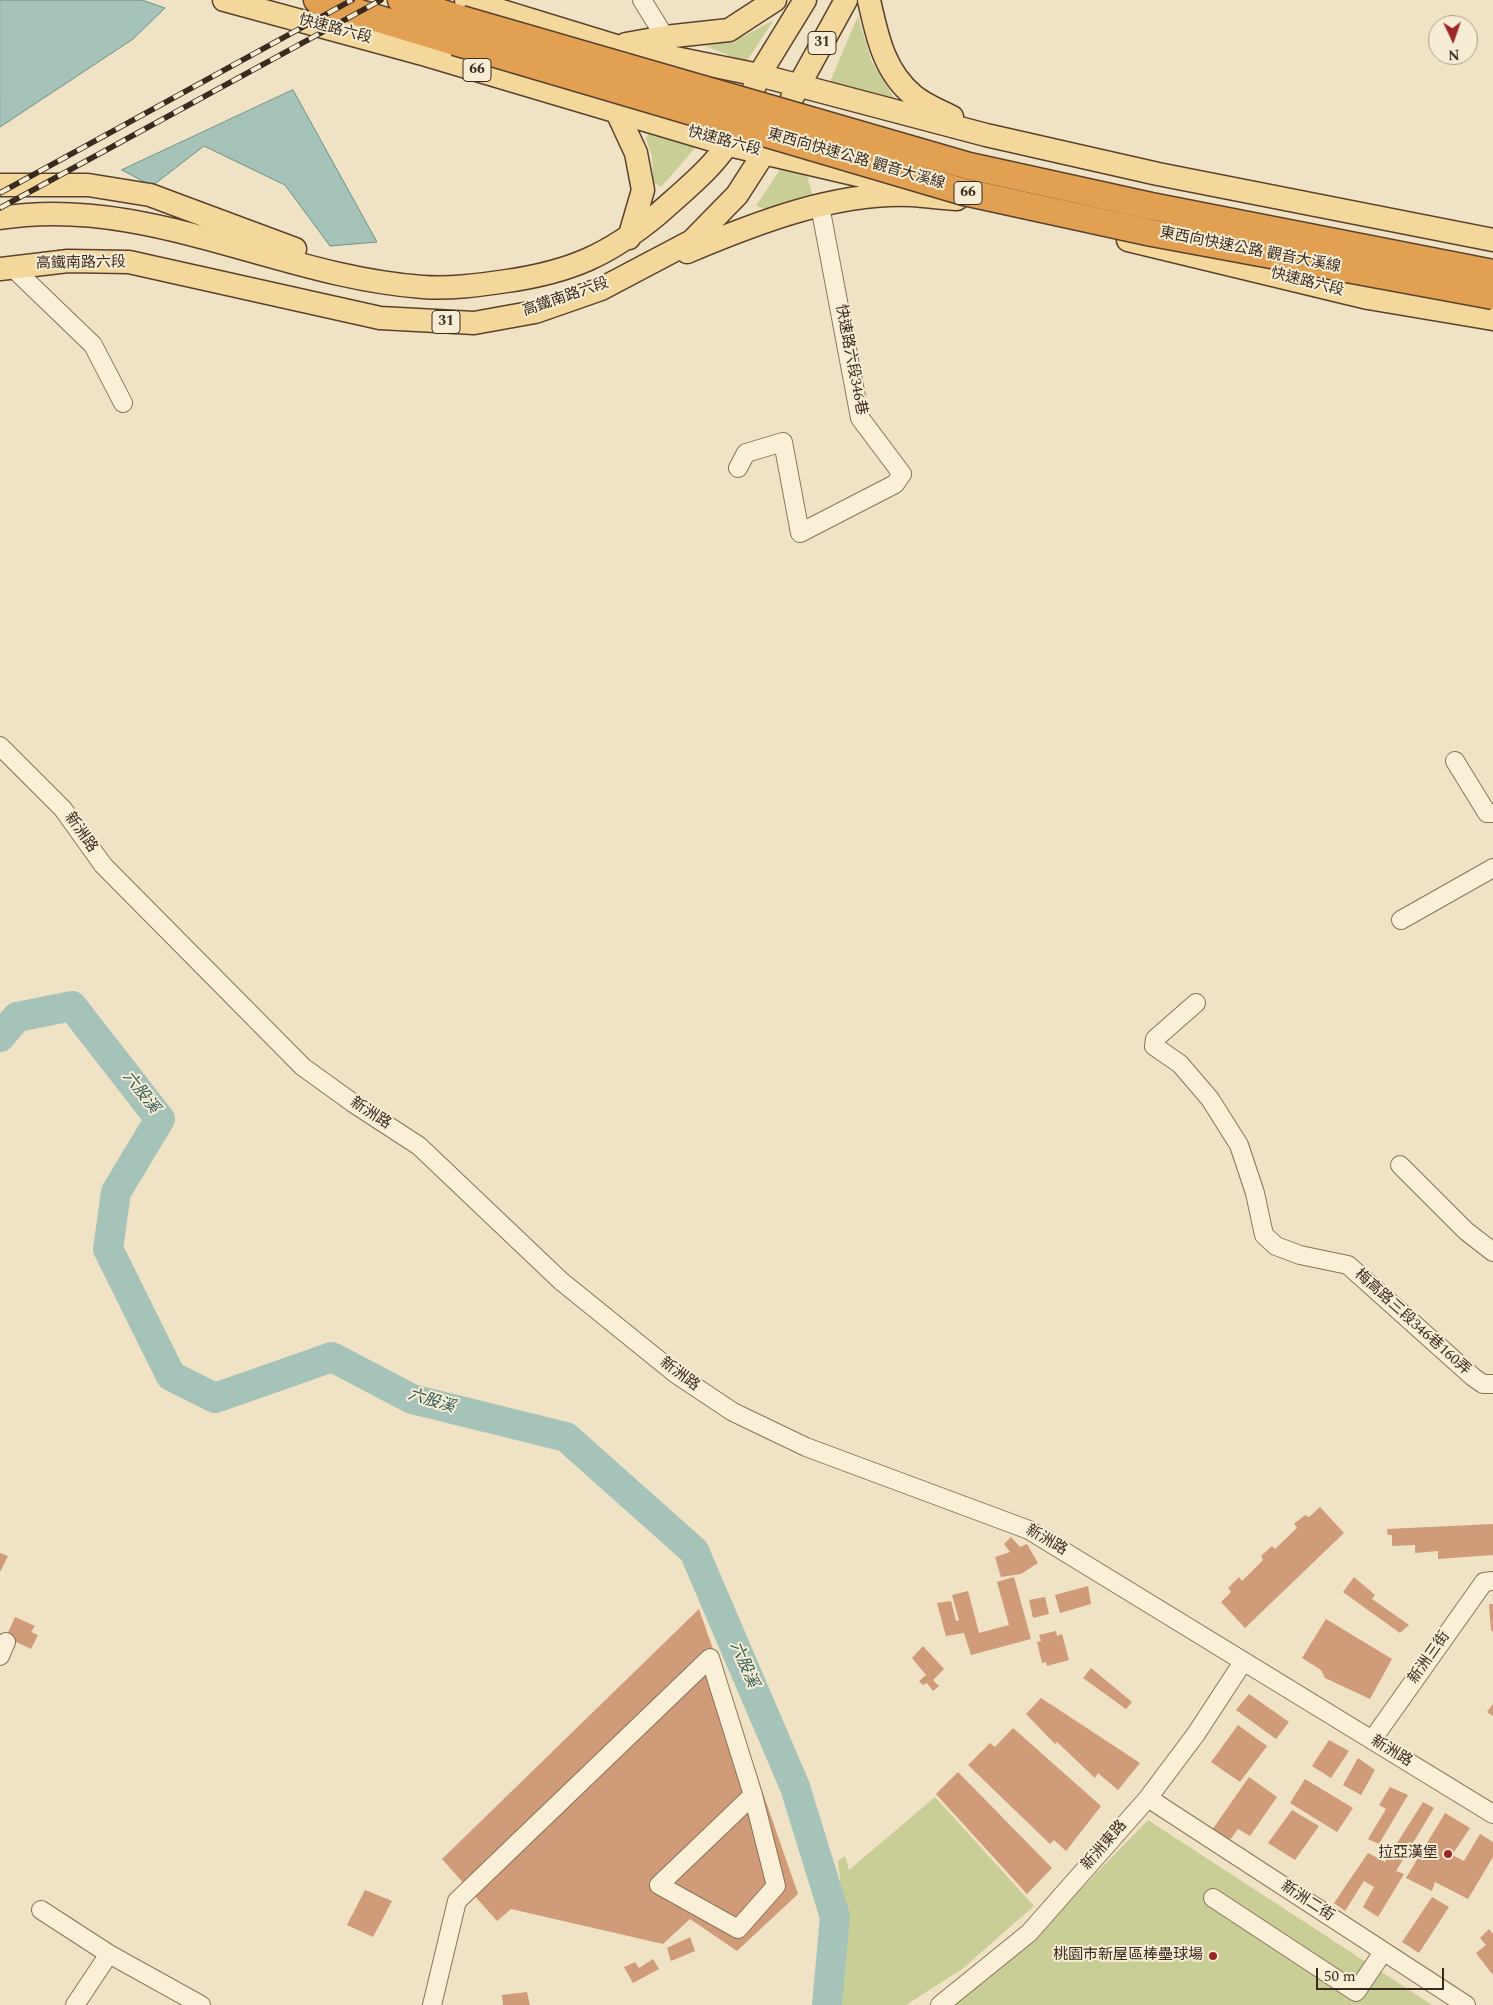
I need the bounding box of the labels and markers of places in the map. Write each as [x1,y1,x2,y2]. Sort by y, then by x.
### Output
place label: 拉亞漢堡 [1378,1845,1438,1863]
marker: 拉亞漢堡 [1442,1848,1454,1860]
place label: 桃園市新屋區棒壘球場 [1053,1947,1203,1965]
marker: 桃園市新屋區棒壘球場 [1207,1950,1219,1962]

